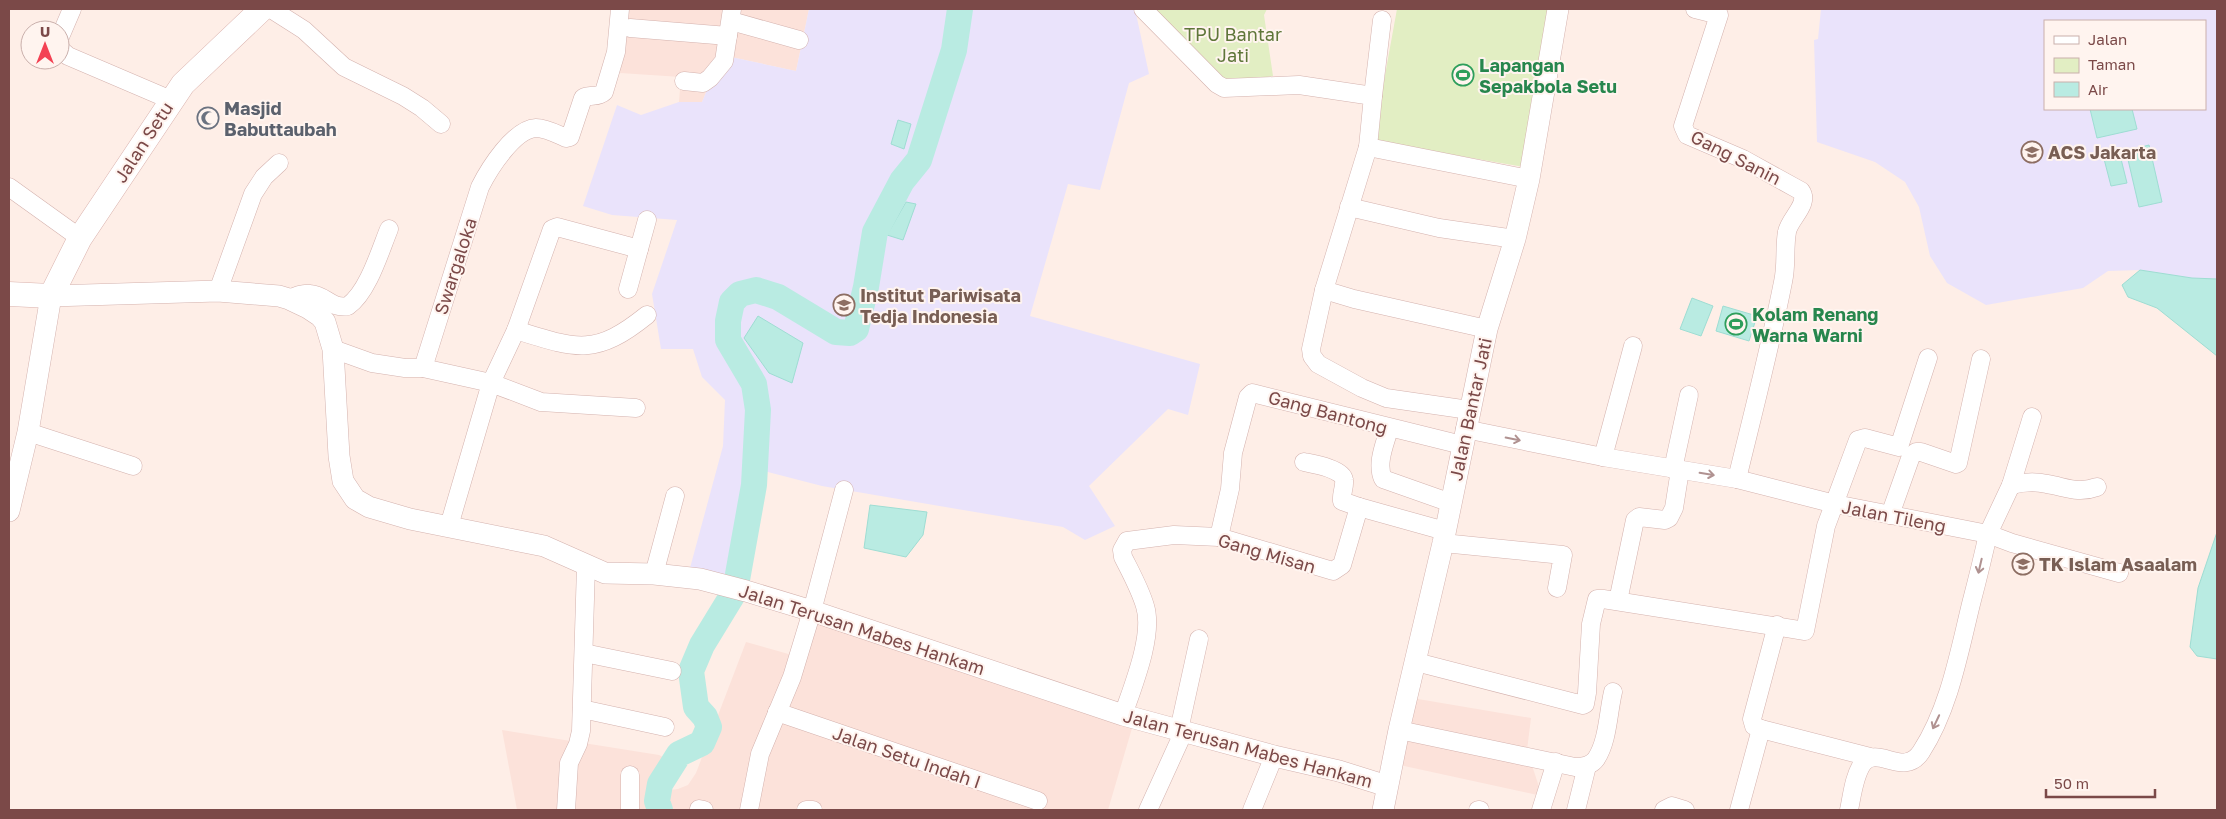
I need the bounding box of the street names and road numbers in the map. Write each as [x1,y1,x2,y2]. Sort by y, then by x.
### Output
street label: Jalan Setu [109,98,177,186]
street label: Gang Sanin [1687,125,1785,189]
street label: Swargaloka [429,215,481,317]
street label: Jalan Bantar Jati [1444,335,1496,483]
street label: Gang Bantong [1266,385,1390,439]
street label: Jalan Tileng [1840,495,1948,537]
street label: Gang Misan [1216,529,1318,577]
street label: Jalan Terusan Mabes Hankam [736,579,988,679]
street label: Jalan Terusan Mabes Hankam [1121,704,1375,792]
street label: Jalan Setu Indah I [830,721,984,793]

